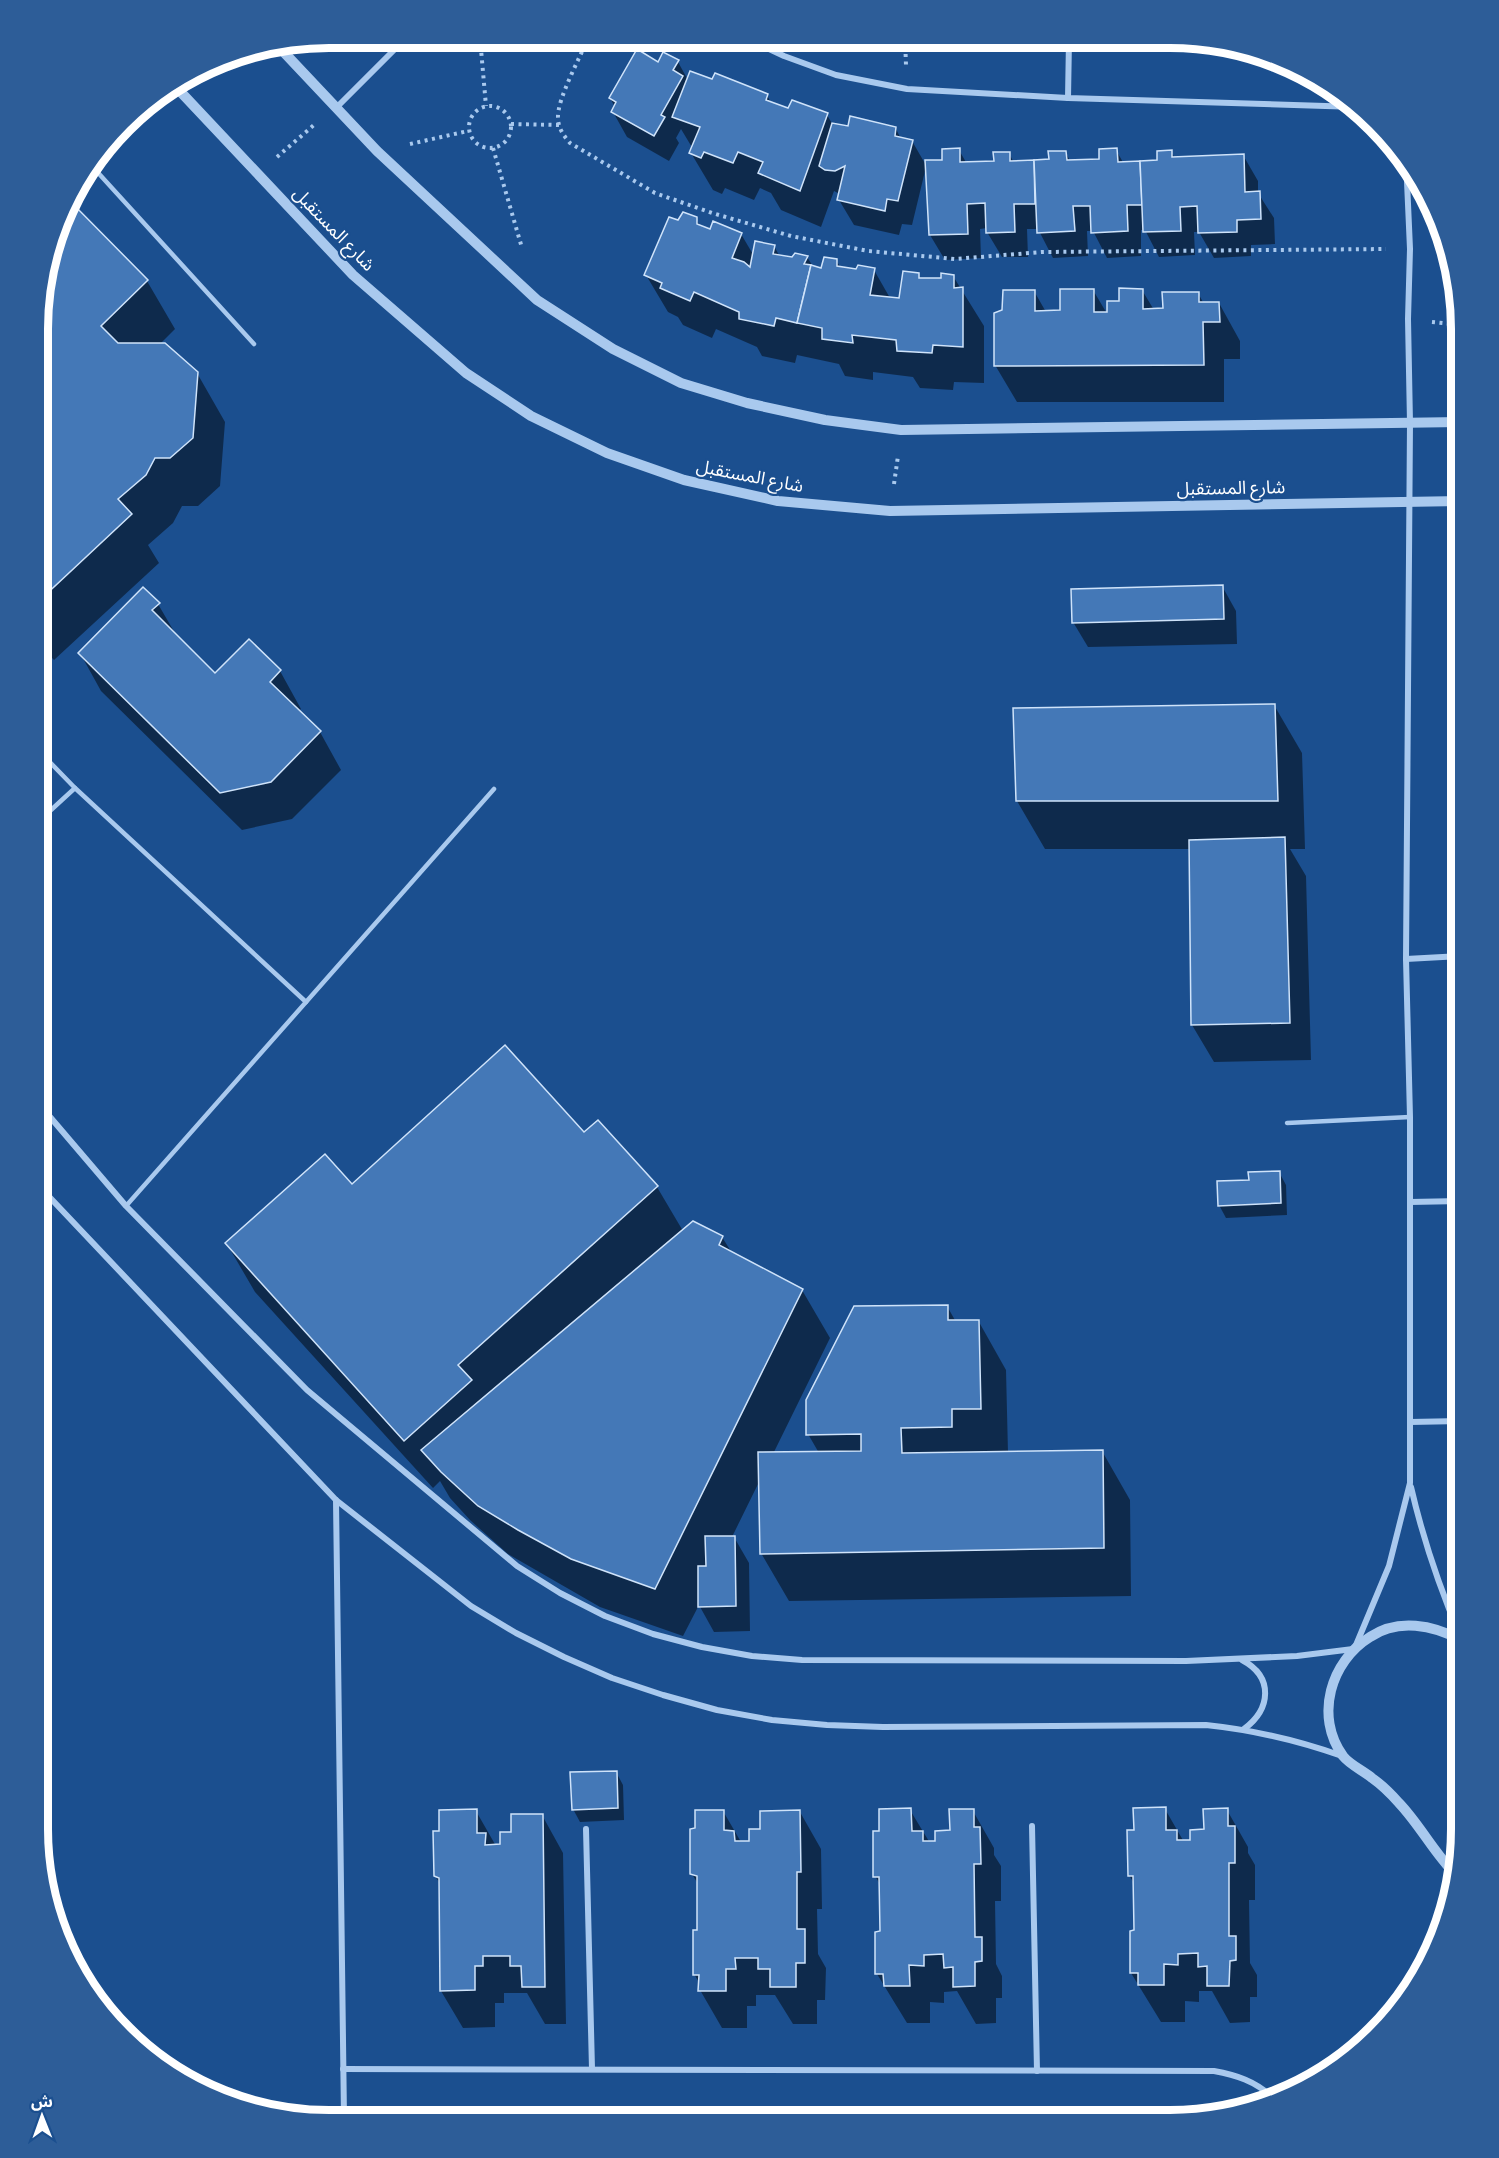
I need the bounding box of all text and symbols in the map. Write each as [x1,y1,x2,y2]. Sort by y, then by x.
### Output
street label: شارع المستقبل [286,182,380,278]
street label: شارع المستقبل [694,455,805,500]
street label: شارع المستقبل [1176,476,1286,503]
north arrow [12,2086,72,2146]
text: ش [31,2092,53,2112]

